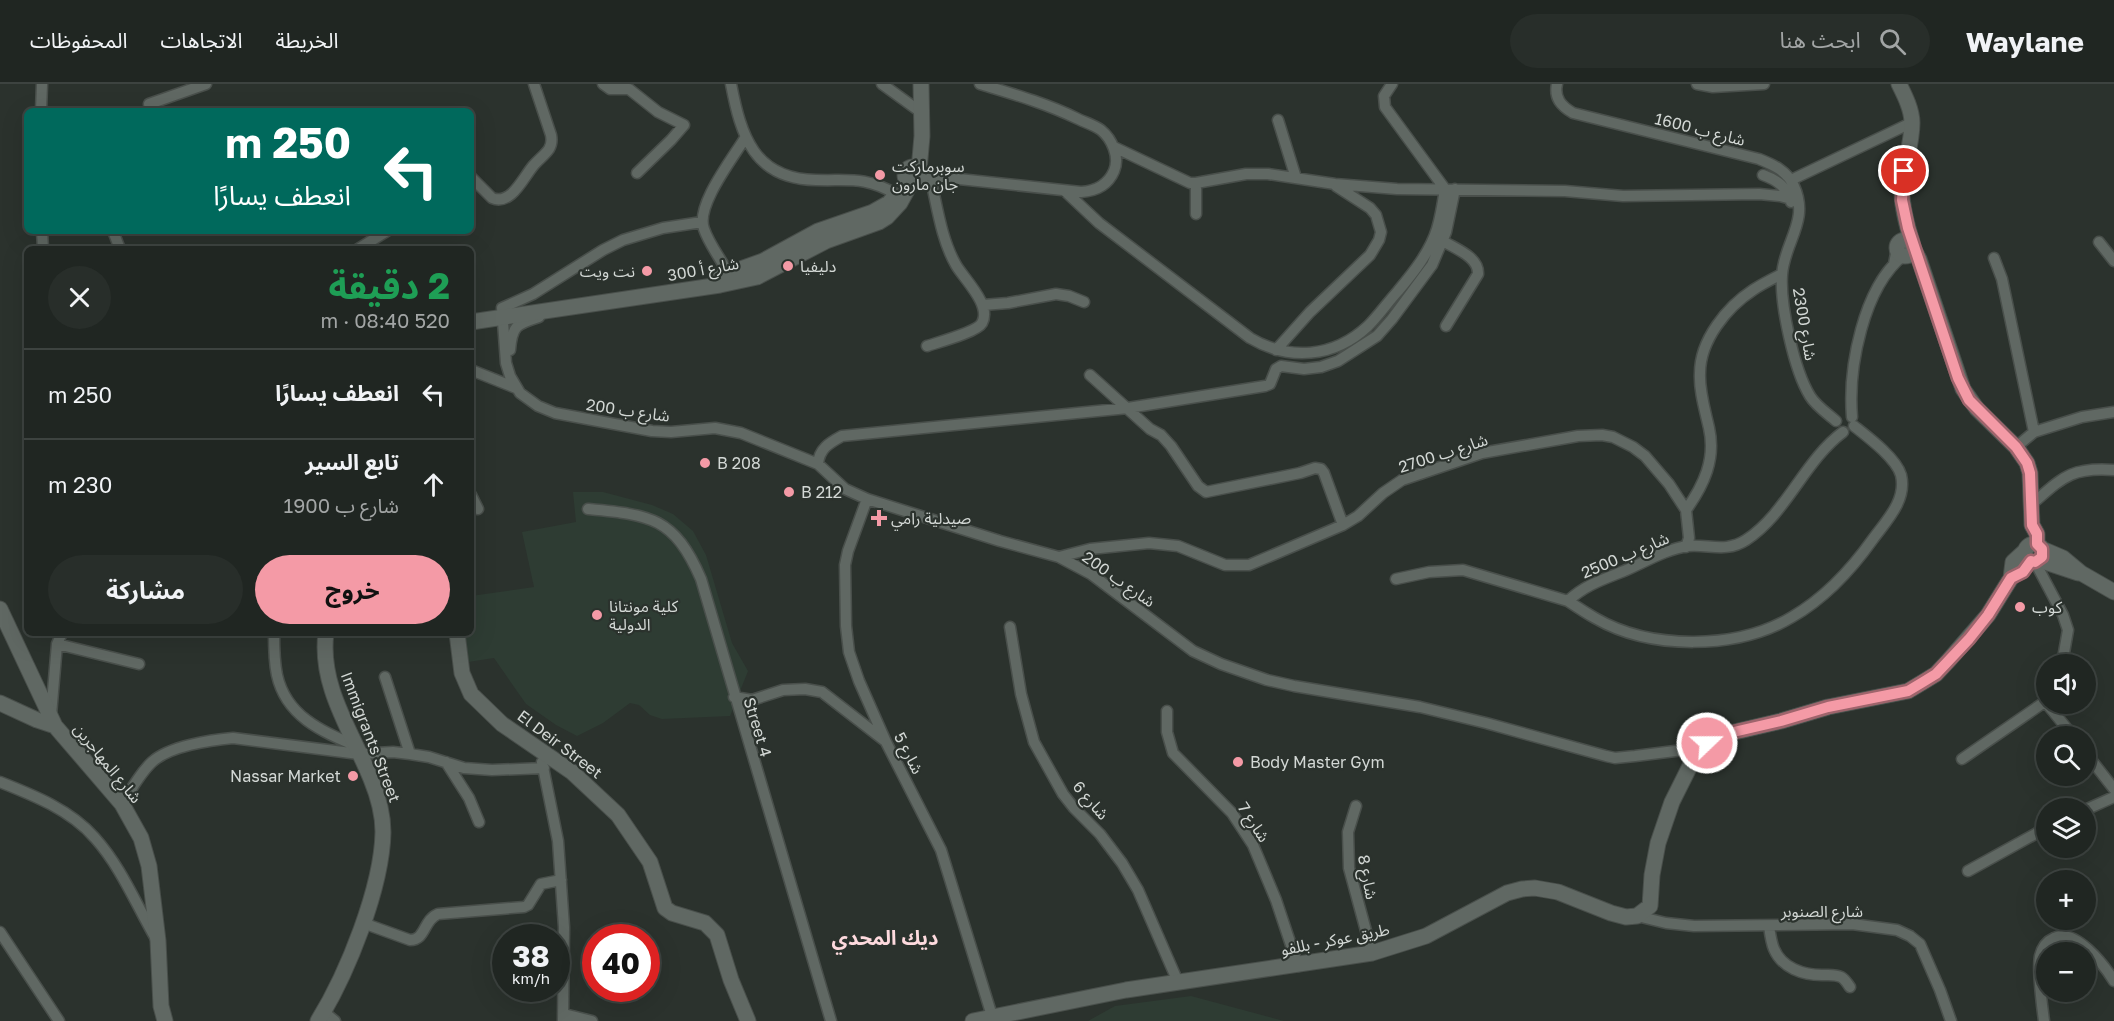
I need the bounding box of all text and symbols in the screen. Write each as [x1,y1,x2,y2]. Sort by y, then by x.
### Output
search box [1510,14,1930,68]
icon: search [1876,25,1909,58]
text: Waylane [1966,25,2084,58]
text: ابحث هنا [1779,26,1861,53]
text: المحفوظات [30,27,127,53]
text: الاتجاهات [160,27,242,53]
text: الخريطة [275,27,338,53]
street label: شارع ب 1600 [1652,108,1747,153]
text: 250 m [225,117,351,167]
icon: left [372,132,450,210]
pin [1878,145,1929,196]
icon: arrive [1887,154,1920,187]
place label: سوبرماركت جان مارون [892,156,964,194]
marker: سوبرماركت جان مارون [873,168,887,182]
text: انعطف يسارًا [213,179,351,211]
street label: شارع أ 300 [666,253,741,288]
place label: دليفيا [800,256,836,276]
marker: دليفيا [781,259,795,273]
place label: نت ويت [580,261,635,281]
text: 2 دقيقة [328,264,450,307]
marker: نت ويت [640,264,654,278]
button: close [48,266,111,329]
street label: شارع 2300 [1786,286,1821,363]
text: 520 m · 08:40 [320,308,450,332]
icon: left [417,378,450,411]
text: انعطف يسارًا [275,379,399,406]
text: 250 m [48,381,112,408]
street label: شارع ب 200 [584,394,671,429]
street label: شارع ب 2700 [1396,429,1491,480]
text: تابع السير [305,448,399,475]
place label: B 208 [717,453,761,473]
marker: B 208 [698,456,712,470]
icon: ahead [417,468,450,501]
text: 230 m [48,471,112,498]
place label: B 212 [801,482,842,502]
marker: B 212 [782,485,796,499]
text: شارع ب 1900 [284,493,399,517]
place label: صيدلية رامي [891,508,971,531]
marker: صيدلية رامي [872,511,886,525]
street label: شارع ب 2500 [1578,528,1673,585]
street label: شارع ب 200 [1077,547,1159,614]
button: مشاركة [48,555,243,624]
button: خروج [255,555,450,624]
place label: كلية مونتانا الدولية [609,596,678,634]
place label: كوب [2032,597,2062,617]
marker: كوب [2013,600,2027,614]
marker: كلية مونتانا الدولية [590,608,604,622]
map controls [2036,654,2096,1002]
button: sound [2036,654,2096,714]
street label: Immigrants Street [337,669,405,805]
street label: Street 4 [740,695,776,759]
street label: El Deir Street [514,706,606,782]
position arrow [1675,711,1739,775]
street label: شارع المهاجرين [67,719,146,809]
button: search [2036,726,2096,786]
street label: شارع 5 [887,729,928,779]
place label: Body Master Gym [1250,752,1385,772]
marker: Body Master Gym [1231,755,1245,769]
place label: Nassar Market [230,766,341,786]
marker: Nassar Market [346,769,360,783]
street label: شارع 6 [1066,777,1113,825]
street label: شارع 7 [1231,798,1274,847]
button: layers [2036,798,2096,858]
street label: شارع 8 [1351,853,1382,902]
button: + [2036,870,2096,930]
street label: شارع الصنوبر [1780,901,1863,924]
street label: طريق عوكر - بللفو [1279,919,1391,960]
speed limit sign: 40 [582,924,660,1002]
district label: ديك المحدي [832,925,938,955]
text: 38 [512,938,550,974]
button: − [2036,942,2096,1002]
text: km/h [512,969,550,987]

